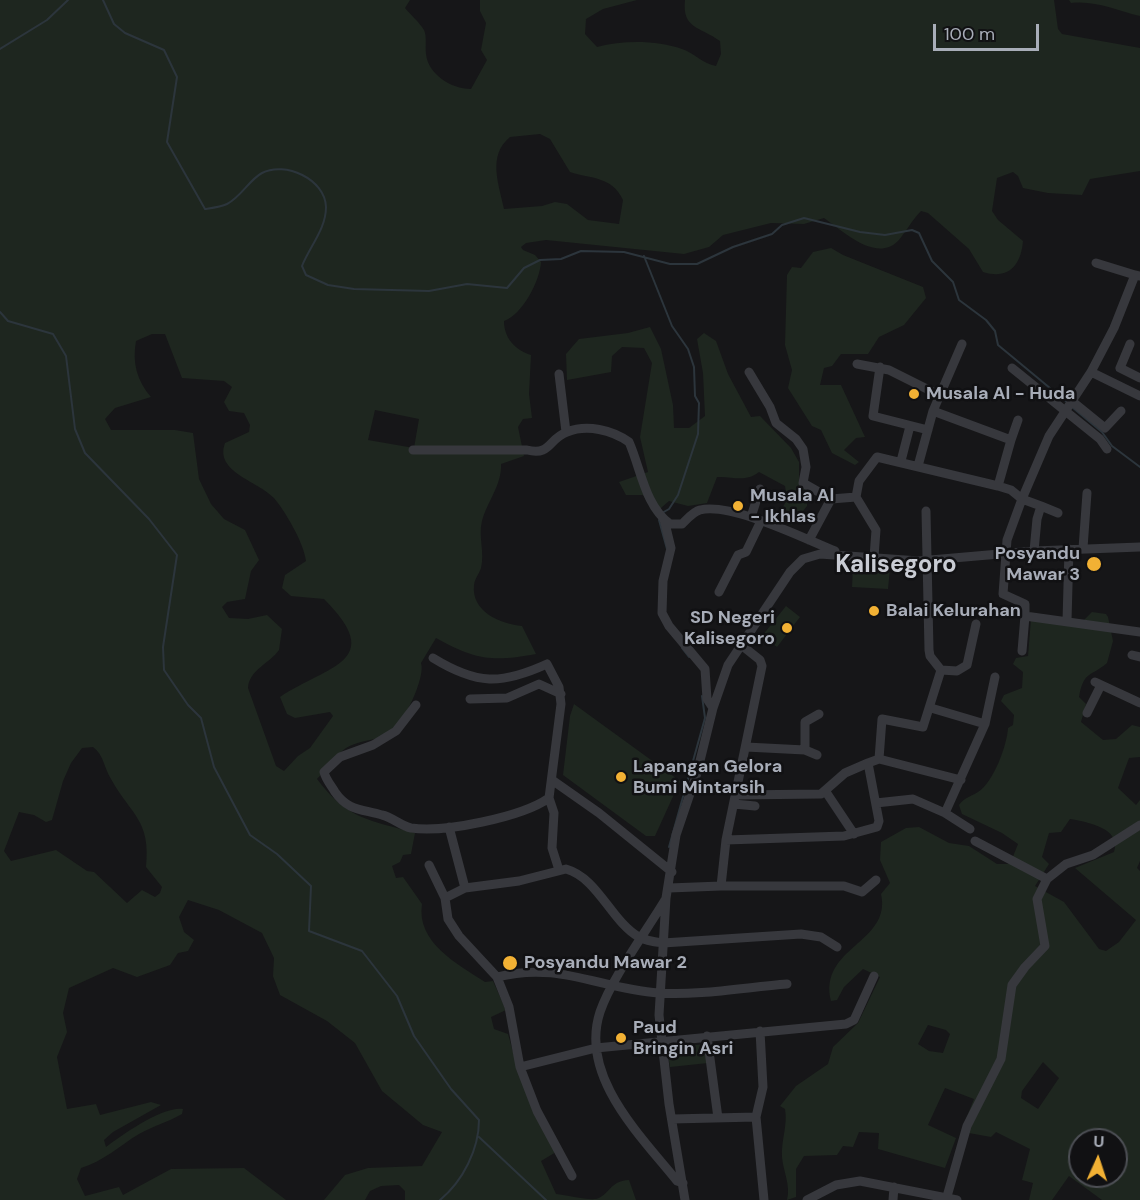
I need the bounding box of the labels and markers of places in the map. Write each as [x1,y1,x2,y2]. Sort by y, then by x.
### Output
place label: Musala Al - Huda [926,383,1075,405]
marker: Musala Al - Huda [907,387,921,401]
place label: Musala Al - Ikhlas [750,485,834,528]
marker: Musala Al - Ikhlas [731,499,745,513]
place label: Posyandu Mawar 3 [995,543,1080,586]
marker: Posyandu Mawar 3 [1085,555,1103,573]
place label: Balai Kelurahan [886,600,1021,622]
marker: Balai Kelurahan [867,604,881,618]
place label: SD Negeri Kalisegoro [684,607,775,650]
marker: SD Negeri Kalisegoro [780,621,794,635]
place label: Lapangan Gelora Bumi Mintarsih [633,756,782,798]
marker: Lapangan Gelora Bumi Mintarsih [614,770,628,784]
place label: Posyandu Mawar 2 [524,952,687,974]
marker: Posyandu Mawar 2 [501,954,519,972]
place label: Paud Bringin Asri [633,1017,734,1060]
marker: Paud Bringin Asri [614,1031,628,1045]

